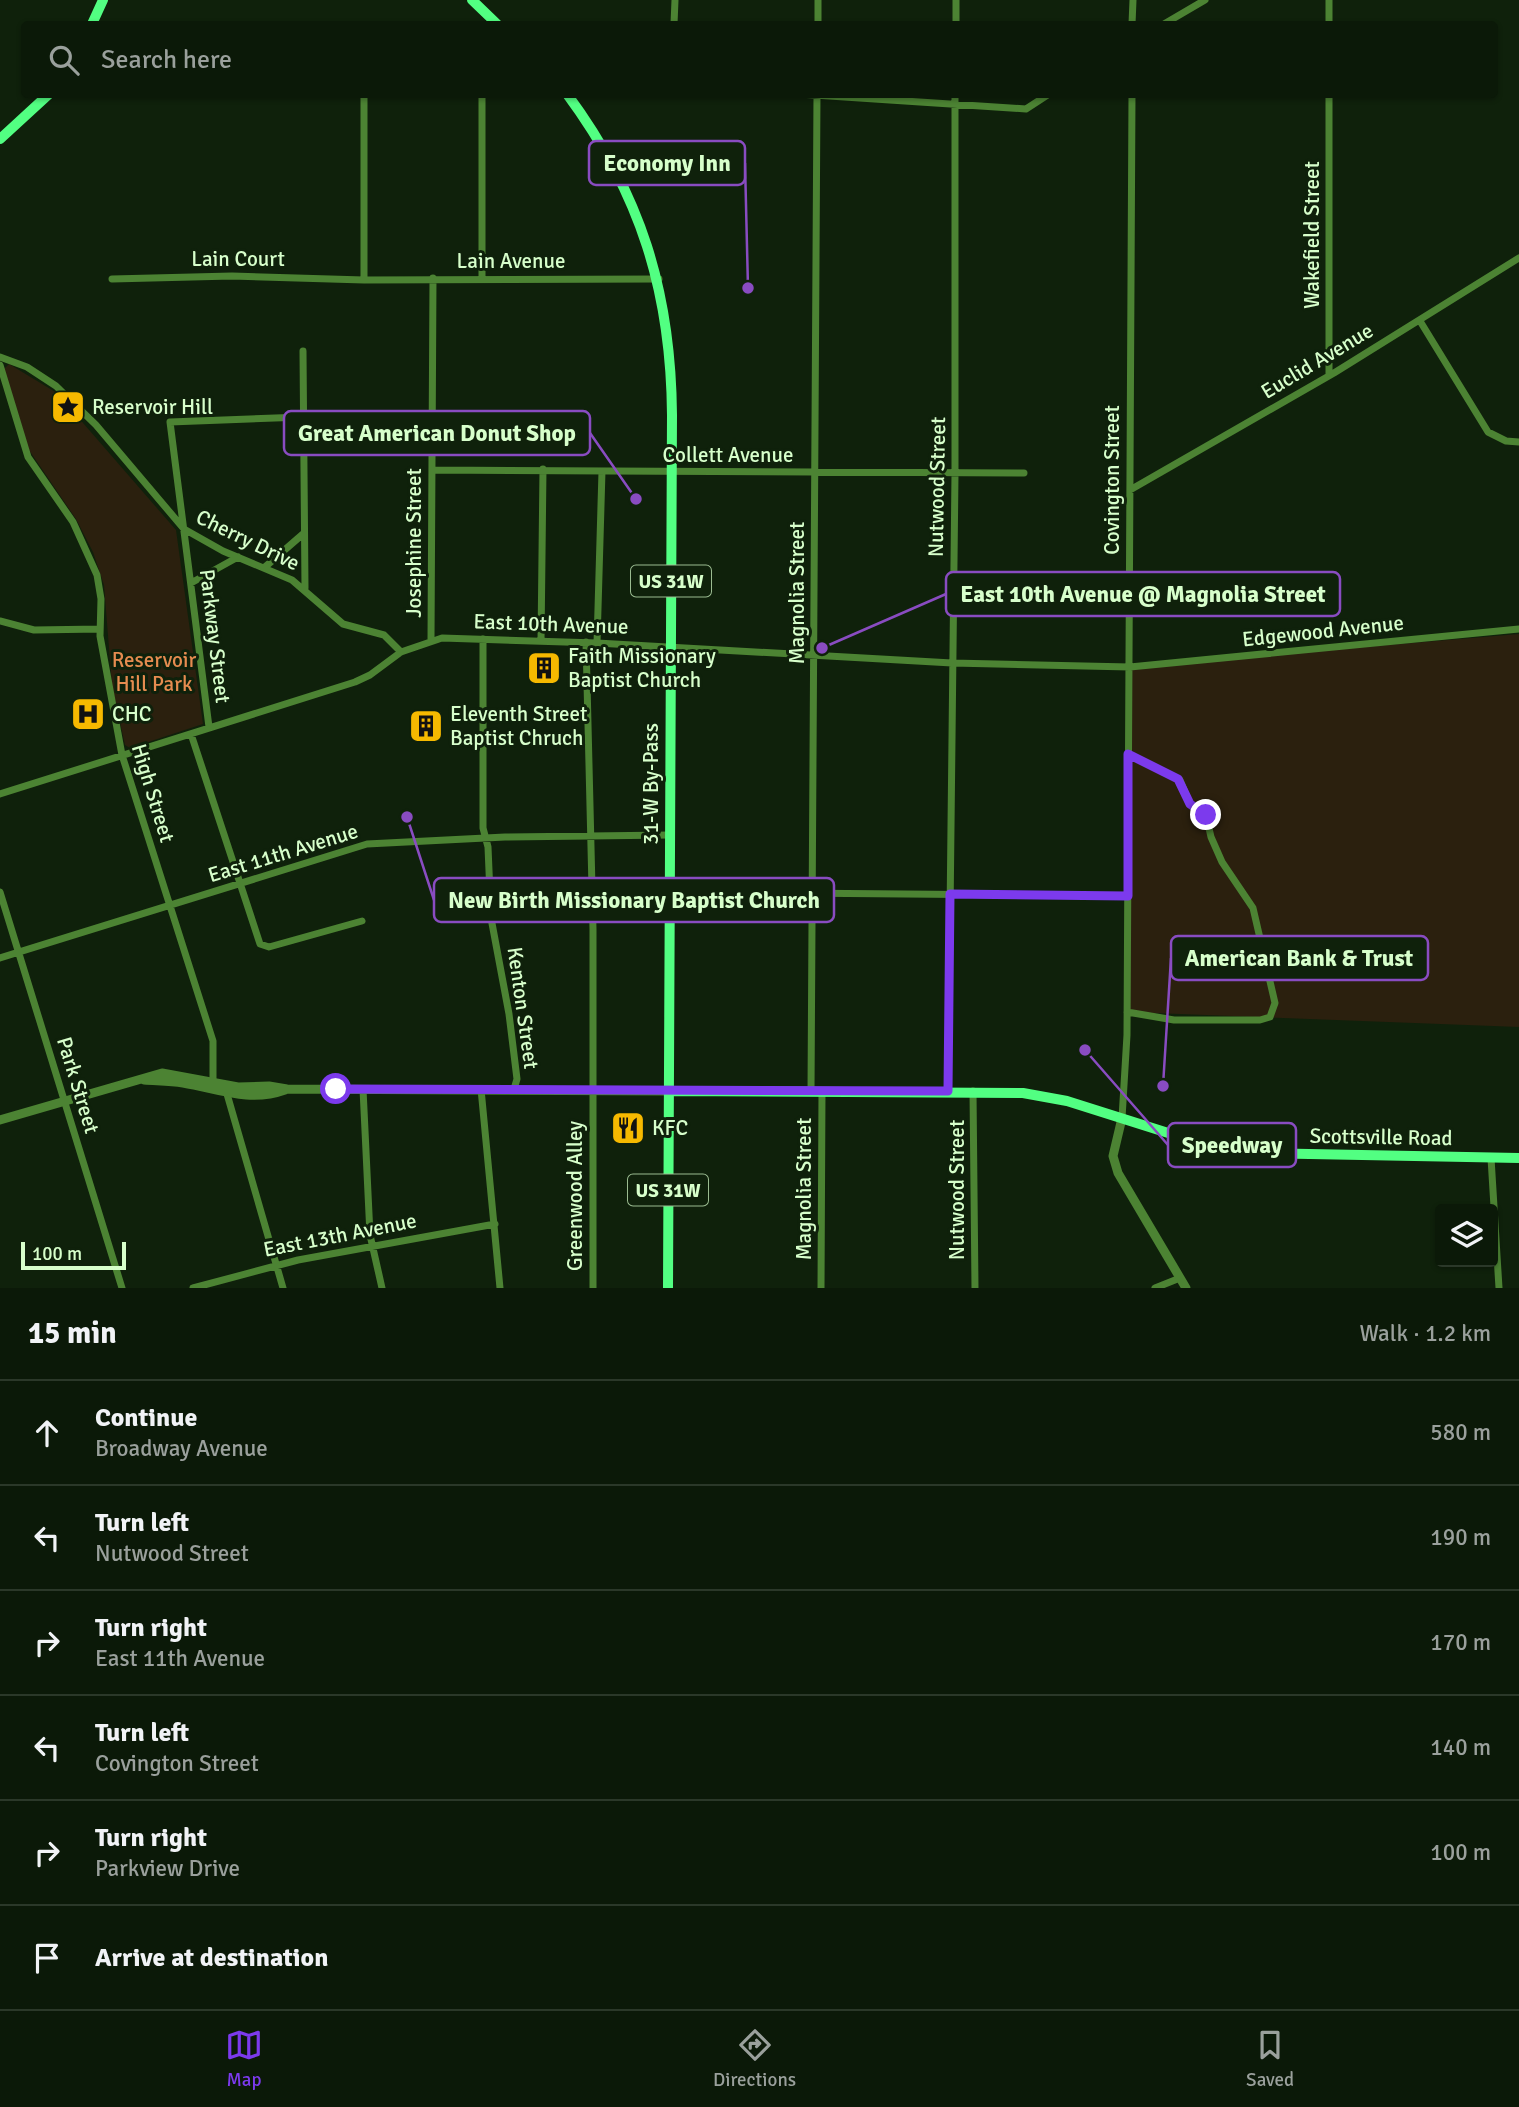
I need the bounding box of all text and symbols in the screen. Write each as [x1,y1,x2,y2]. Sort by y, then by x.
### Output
search box [21,21,1498,98]
icon: search [45,41,83,79]
text: Search here [101,44,232,76]
callout: Economy Inn [589,141,745,185]
text: Economy Inn [603,149,731,178]
street label: Wakefield Street [1299,161,1325,309]
street label: Lain Court [191,246,285,272]
street label: Lain Avenue [457,248,565,274]
street label: Euclid Avenue [1256,317,1378,405]
place icon: Reservoir Hill [49,388,87,426]
place label: Reservoir Hill [92,394,213,420]
street label: Covington Street [1099,405,1125,555]
callout: Great American Donut Shop [284,411,590,455]
street label: Nutwood Street [923,417,951,557]
text: Great American Donut Shop [298,419,576,448]
street label: Collett Avenue [663,442,793,468]
street label: Josephine Street [401,468,427,618]
street label: Cherry Drive [192,504,304,576]
street label: Magnolia Street [784,522,810,664]
road number: US 31W [631,566,711,596]
street label: Parkway Street [194,567,236,705]
callout: East 10th Avenue @ Magnolia Street [946,572,1340,616]
text: East 10th Avenue @ Magnolia Street [960,580,1326,609]
street label: East 10th Avenue [473,608,629,640]
street label: Edgewood Avenue [1241,610,1405,652]
place label: Faith Missionary Baptist Church [568,643,716,693]
park label: Reservoir Hill Park [112,647,197,697]
building icon: Faith Missionary Baptist Church [525,649,563,687]
hospital icon: CHC [69,695,107,733]
place label: CHC [112,701,152,727]
place label: Eleventh Street Baptist Chruch [450,701,587,751]
building icon: Eleventh Street Baptist Chruch [407,707,445,745]
street label: 31-W By-Pass [638,723,664,845]
street label: High Street [126,741,180,845]
route end [1190,799,1221,830]
street label: East 11th Avenue [205,818,361,888]
callout: New Birth Missionary Baptist Church [434,878,834,922]
text: New Birth Missionary Baptist Church [448,886,820,915]
callout: American Bank & Trust [1171,936,1428,980]
text: American Bank & Trust [1185,944,1414,973]
street label: Kenton Street [502,945,544,1071]
street label: Park Street [51,1034,105,1136]
route start [320,1073,351,1104]
restaurant icon: KFC [609,1109,647,1147]
place label: KFC [652,1115,688,1141]
street label: Magnolia Street [791,1118,817,1260]
street label: Nutwood Street [944,1120,970,1260]
street label: Greenwood Alley [562,1121,588,1271]
callout: Speedway [1168,1123,1296,1167]
street label: Scottsville Road [1309,1123,1453,1151]
text: Speedway [1182,1131,1283,1160]
road number: US 31W [628,1174,708,1206]
map controls [1435,1204,1498,1267]
button: layers [1435,1204,1498,1267]
street label: East 13th Avenue [261,1207,419,1263]
scale bar [21,1239,126,1271]
text: 100 m [32,1242,82,1266]
text: 15 min [28,1315,117,1352]
text: Walk · 1.2 km [1359,1319,1491,1348]
text: Continue [95,1402,197,1434]
icon: ahead [28,1414,66,1452]
text: 580 m [1430,1418,1491,1447]
text: Broadway Avenue [95,1434,268,1463]
text: Turn left [95,1507,189,1539]
icon: left [28,1519,66,1557]
text: 190 m [1430,1523,1491,1552]
text: Nutwood Street [95,1539,249,1568]
text: Turn right [95,1612,207,1644]
icon: right [28,1624,66,1662]
text: 170 m [1430,1628,1491,1657]
text: East 11th Avenue [95,1644,265,1673]
text: Turn left [95,1717,189,1749]
icon: left [28,1729,66,1767]
text: 140 m [1430,1733,1491,1762]
text: Covington Street [95,1749,259,1778]
text: Turn right [95,1822,207,1854]
icon: right [28,1834,66,1872]
text: 100 m [1430,1838,1491,1867]
text: Parkview Drive [95,1854,240,1883]
icon: arrive [28,1939,66,1977]
text: Arrive at destination [95,1942,328,1974]
tab: Map [225,2026,263,2092]
tab: Directions [713,2026,796,2092]
tab: Saved [1246,2026,1294,2092]

